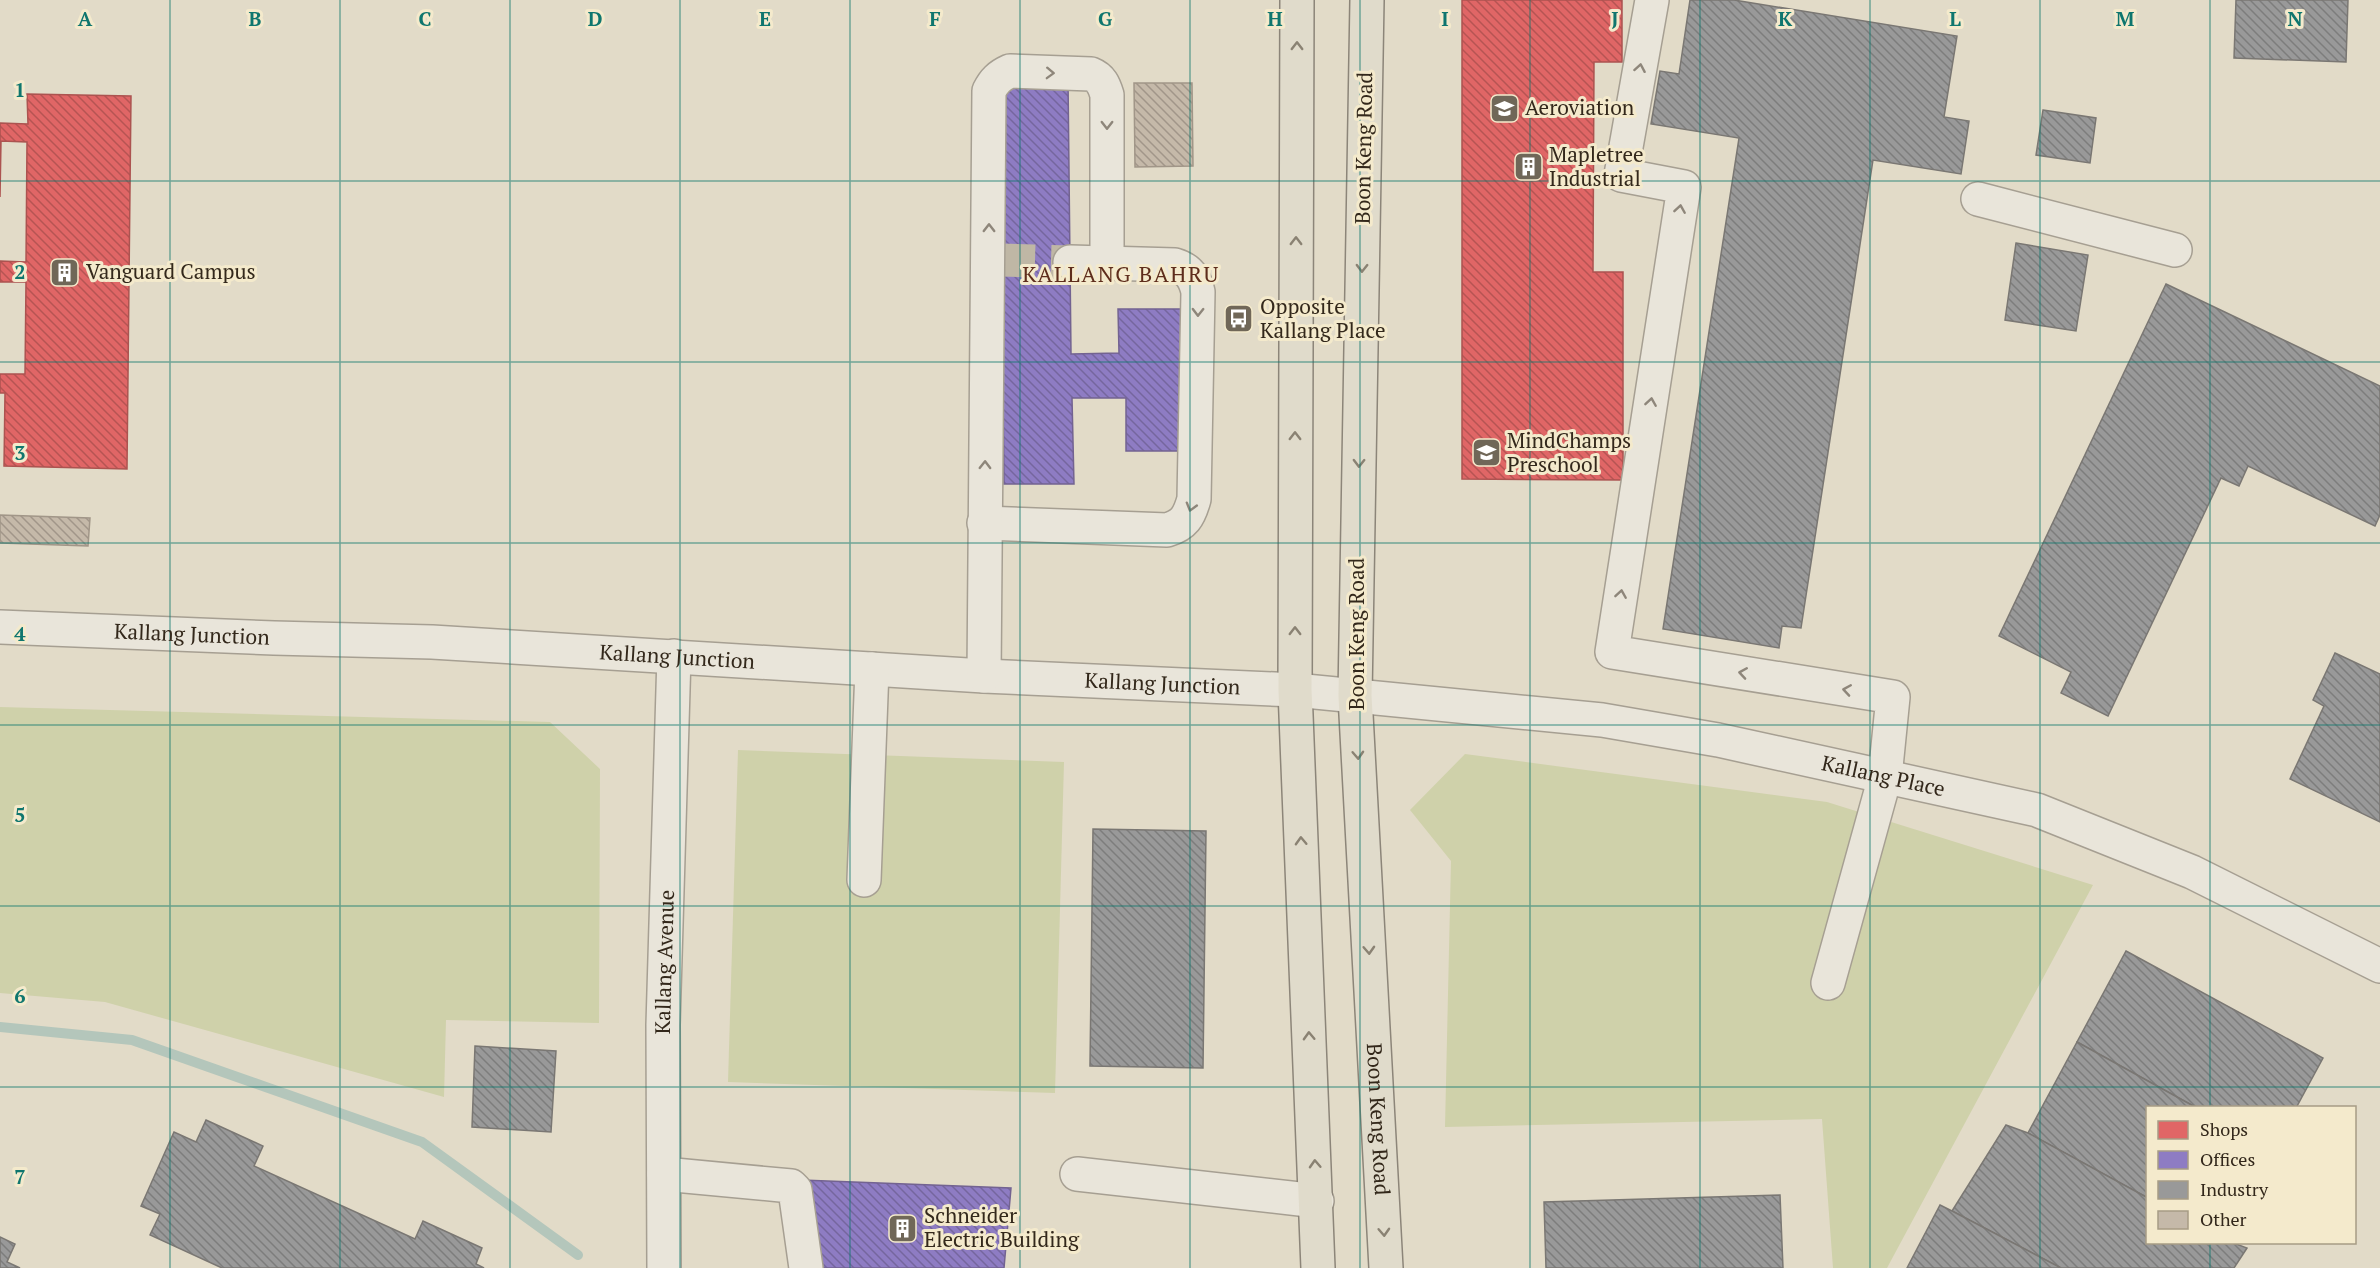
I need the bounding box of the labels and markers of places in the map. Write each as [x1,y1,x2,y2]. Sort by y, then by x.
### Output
school or university icon: Aeroviation [1488,92,1520,124]
place label: Aeroviation [1525,93,1635,121]
place label: Mapletree Industrial [1549,140,1644,192]
building icon: Mapletree Industrial [1512,151,1544,183]
building icon: Vanguard Campus [49,256,81,288]
place label: Vanguard Campus [86,257,256,285]
place label: Opposite Kallang Place [1260,292,1385,344]
bus stop icon: Opposite Kallang Place [1223,303,1255,335]
place label: MindChamps Preschool [1507,426,1631,478]
school or university icon: MindChamps Preschool [1470,437,1502,469]
place label: Schneider Electric Building [924,1201,1080,1253]
building icon: Schneider Electric Building [887,1212,919,1244]

